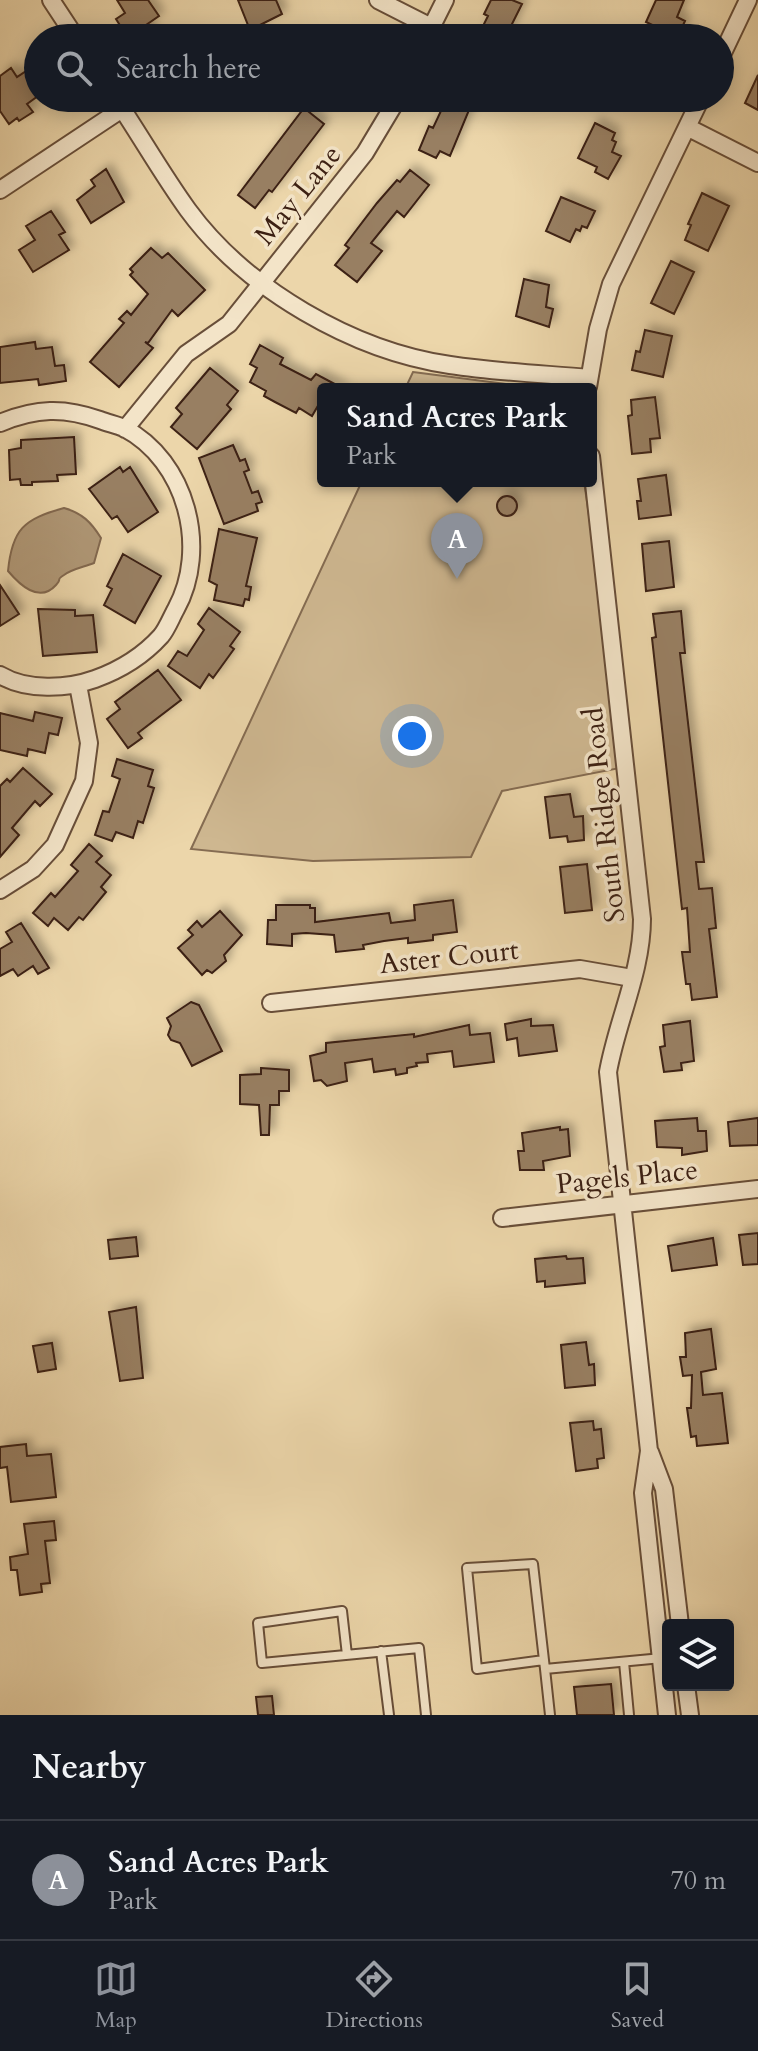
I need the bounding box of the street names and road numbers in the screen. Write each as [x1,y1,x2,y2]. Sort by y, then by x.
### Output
street label: May Lane [246,137,350,253]
street label: South Ridge Road [574,706,634,924]
street label: Aster Court [378,931,521,983]
street label: Pagels Place [554,1151,700,1203]

